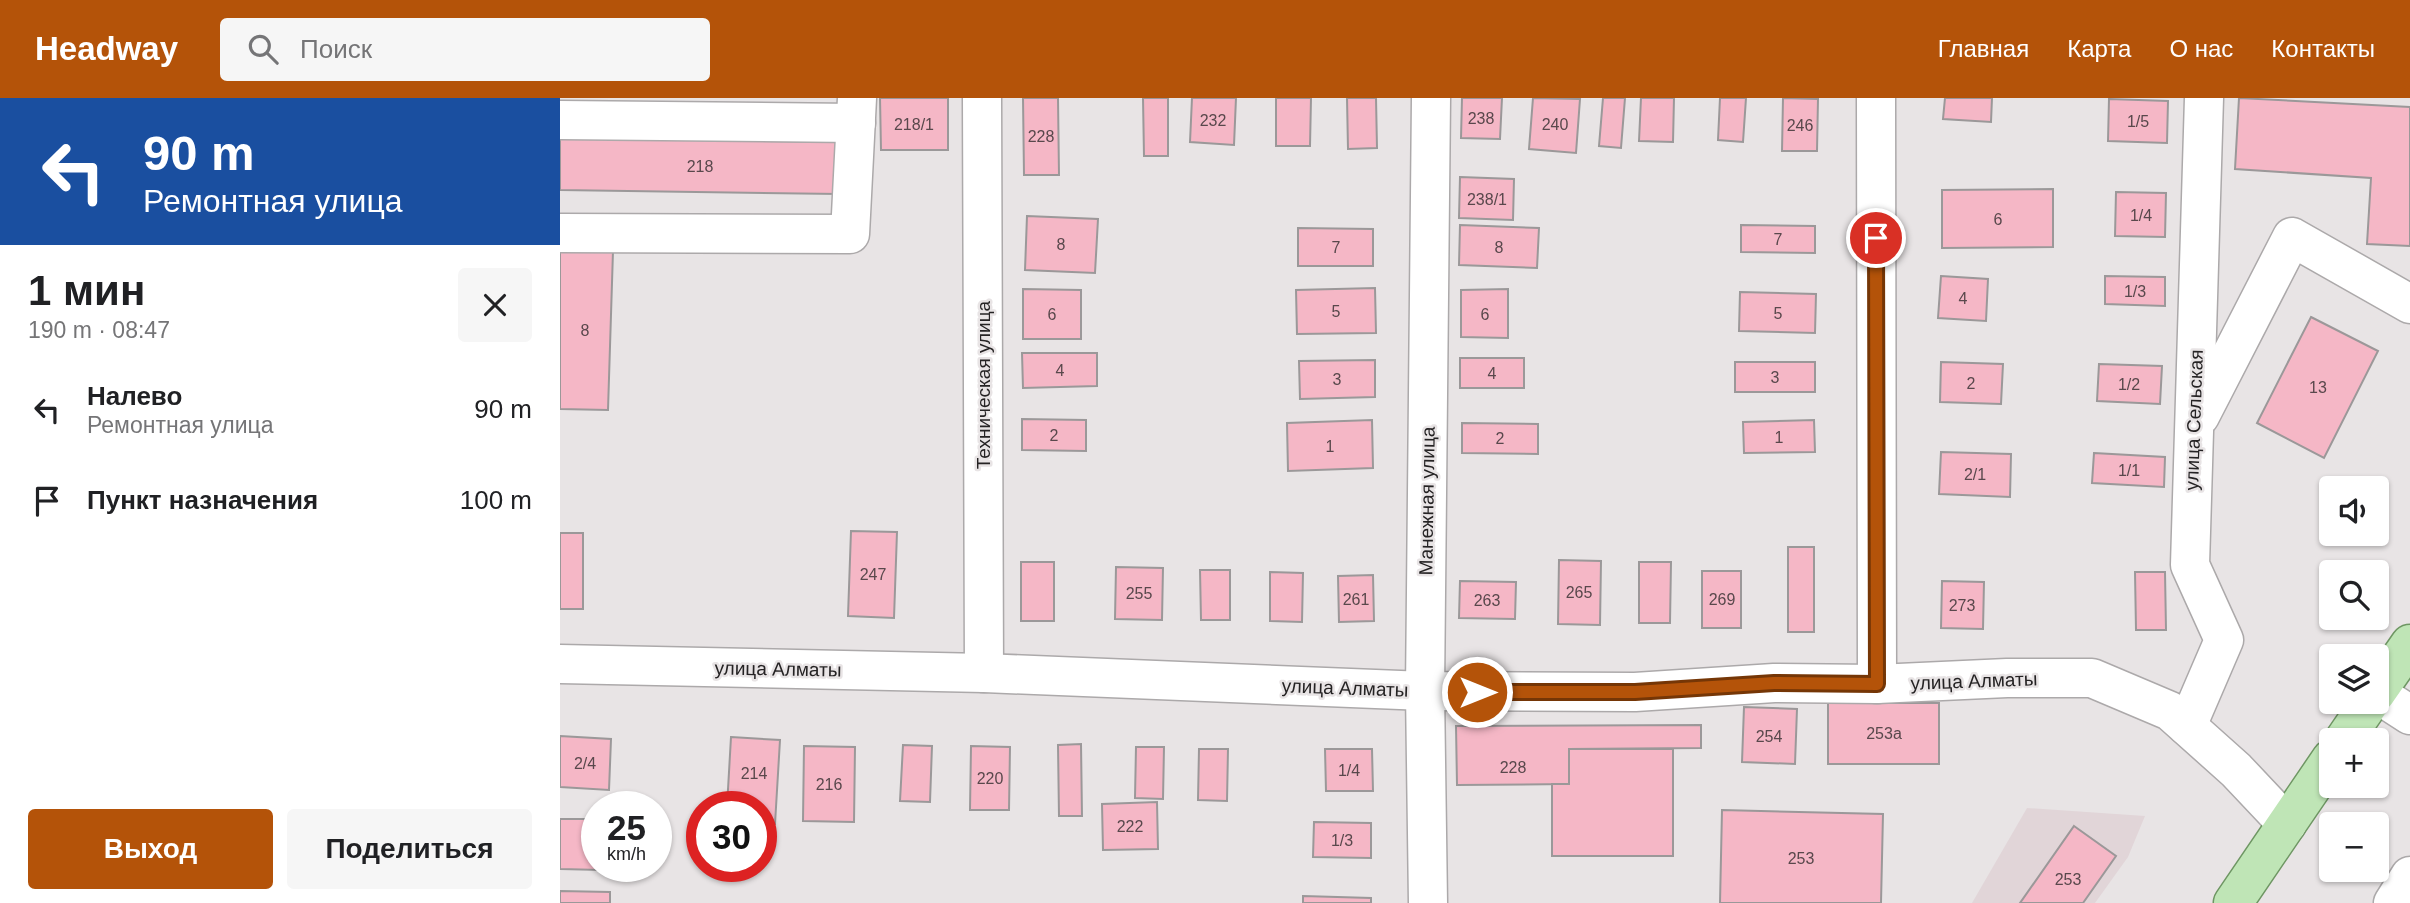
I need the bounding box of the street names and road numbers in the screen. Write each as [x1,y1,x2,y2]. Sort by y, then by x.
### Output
street label: Техническая улица [973,300,994,469]
street label: улица Сельская [2181,349,2207,491]
street label: Манежная улица [1415,426,1439,576]
street label: улица Алматы [714,657,842,681]
street label: улица Алматы [1910,668,2038,694]
street label: улица Алматы [1281,675,1409,701]

